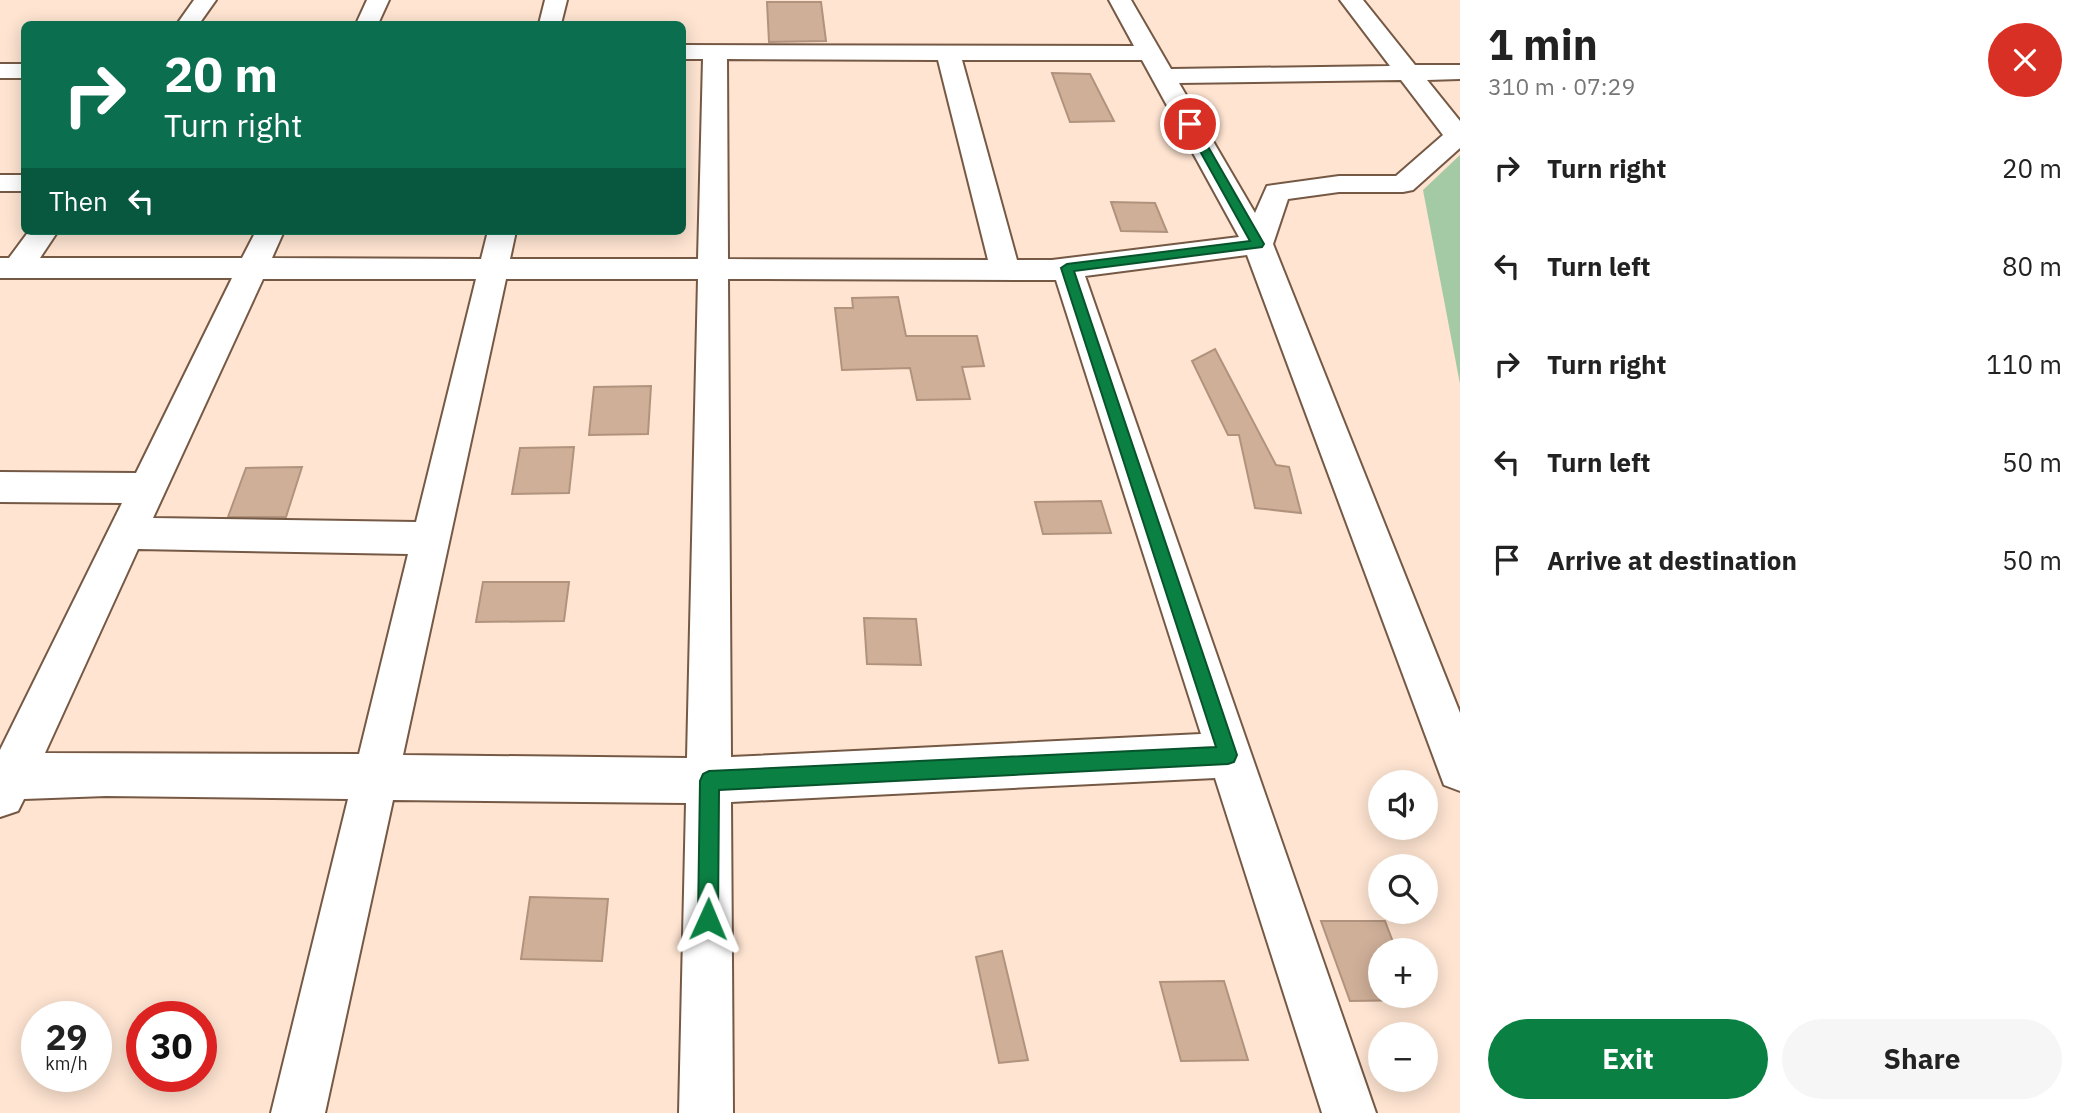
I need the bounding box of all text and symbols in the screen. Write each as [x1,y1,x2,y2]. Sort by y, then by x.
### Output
text: 1 min [1488,17,1598,72]
button: close [1988,23,2062,97]
text: 20 m [164,42,278,105]
icon: right [49,49,140,140]
text: 310 m · 07:29 [1488,71,1635,101]
pin [1160,94,1220,154]
text: Turn right [164,104,302,146]
icon: arrive [1171,105,1209,143]
icon: right [1488,149,1526,187]
text: Turn right [1547,151,1666,185]
text: 20 m [2002,151,2062,185]
icon: left [122,182,160,220]
text: Then [49,184,108,218]
icon: left [1488,247,1526,285]
text: Turn left [1547,249,1650,283]
text: 80 m [2002,249,2062,283]
icon: right [1488,345,1526,383]
text: Turn right [1547,347,1666,381]
text: 110 m [1986,347,2062,381]
icon: left [1488,443,1526,481]
text: Turn left [1547,445,1650,479]
text: 50 m [2002,445,2062,479]
icon: arrive [1488,541,1526,579]
text: Arrive at destination [1547,543,1797,577]
text: 50 m [2002,543,2062,577]
map controls [1368,770,1438,1092]
button: sound [1368,770,1438,840]
button: search [1368,854,1438,924]
position arrow [671,882,745,956]
button: + [1368,938,1438,1008]
speed limit sign: 30 [126,1001,217,1092]
text: 29 [45,1014,88,1060]
button: Exit [1488,1019,1768,1099]
button: Share [1782,1019,2062,1099]
button: − [1368,1022,1438,1092]
text: km/h [45,1052,88,1075]

